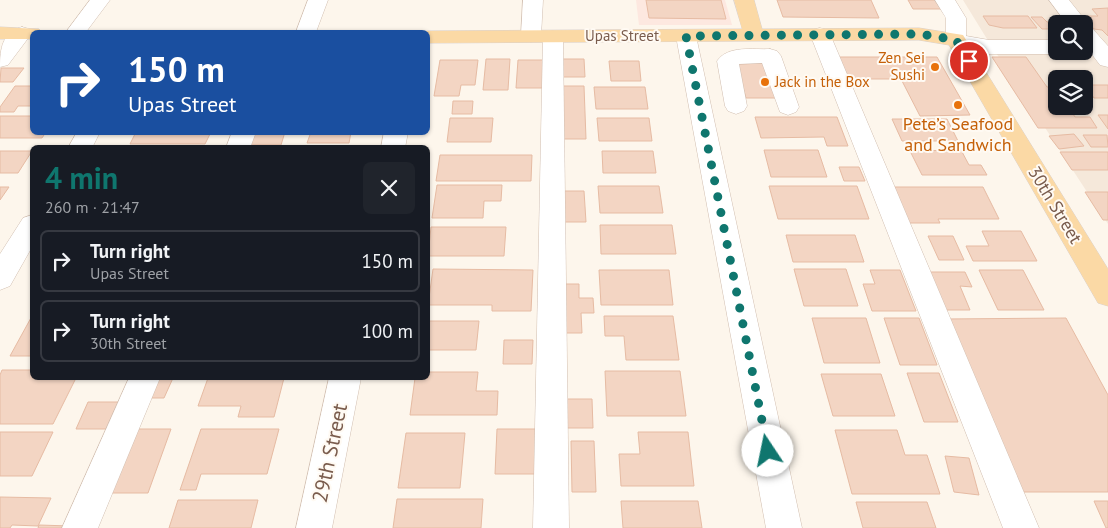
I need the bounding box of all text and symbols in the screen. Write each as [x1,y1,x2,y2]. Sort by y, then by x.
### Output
map controls [1048,15,1093,115]
button: search [1048,15,1093,60]
street label: Upas Street [585,26,659,45]
pin [948,40,990,82]
text: 150 m [128,46,225,92]
icon: arrive [955,47,983,75]
place label: Zen Sei Sushi [878,48,925,84]
icon: right [45,50,110,115]
marker: Zen Sei Sushi [929,61,941,73]
button: layers [1048,70,1093,115]
place label: Jack in the Box [774,72,870,91]
marker: Jack in the Box [759,76,771,88]
text: Upas Street [128,90,236,118]
marker: Pete’s Seafood and Sandwich [952,99,964,111]
place label: Pete’s Seafood and Sandwich [903,112,1013,156]
text: 4 min [45,158,118,197]
button: close [363,162,415,214]
street label: 30th Street [1023,162,1088,248]
text: 260 m · 21:47 [45,197,140,217]
text: Turn right [90,239,170,263]
icon: right [47,247,75,275]
text: 150 m [361,249,413,273]
text: Upas Street [90,263,169,283]
text: Turn right [90,309,170,333]
icon: right [47,317,75,345]
text: 100 m [361,319,413,343]
text: 30th Street [90,333,167,353]
street label: 29th Street [306,401,353,505]
position arrow [741,424,793,476]

